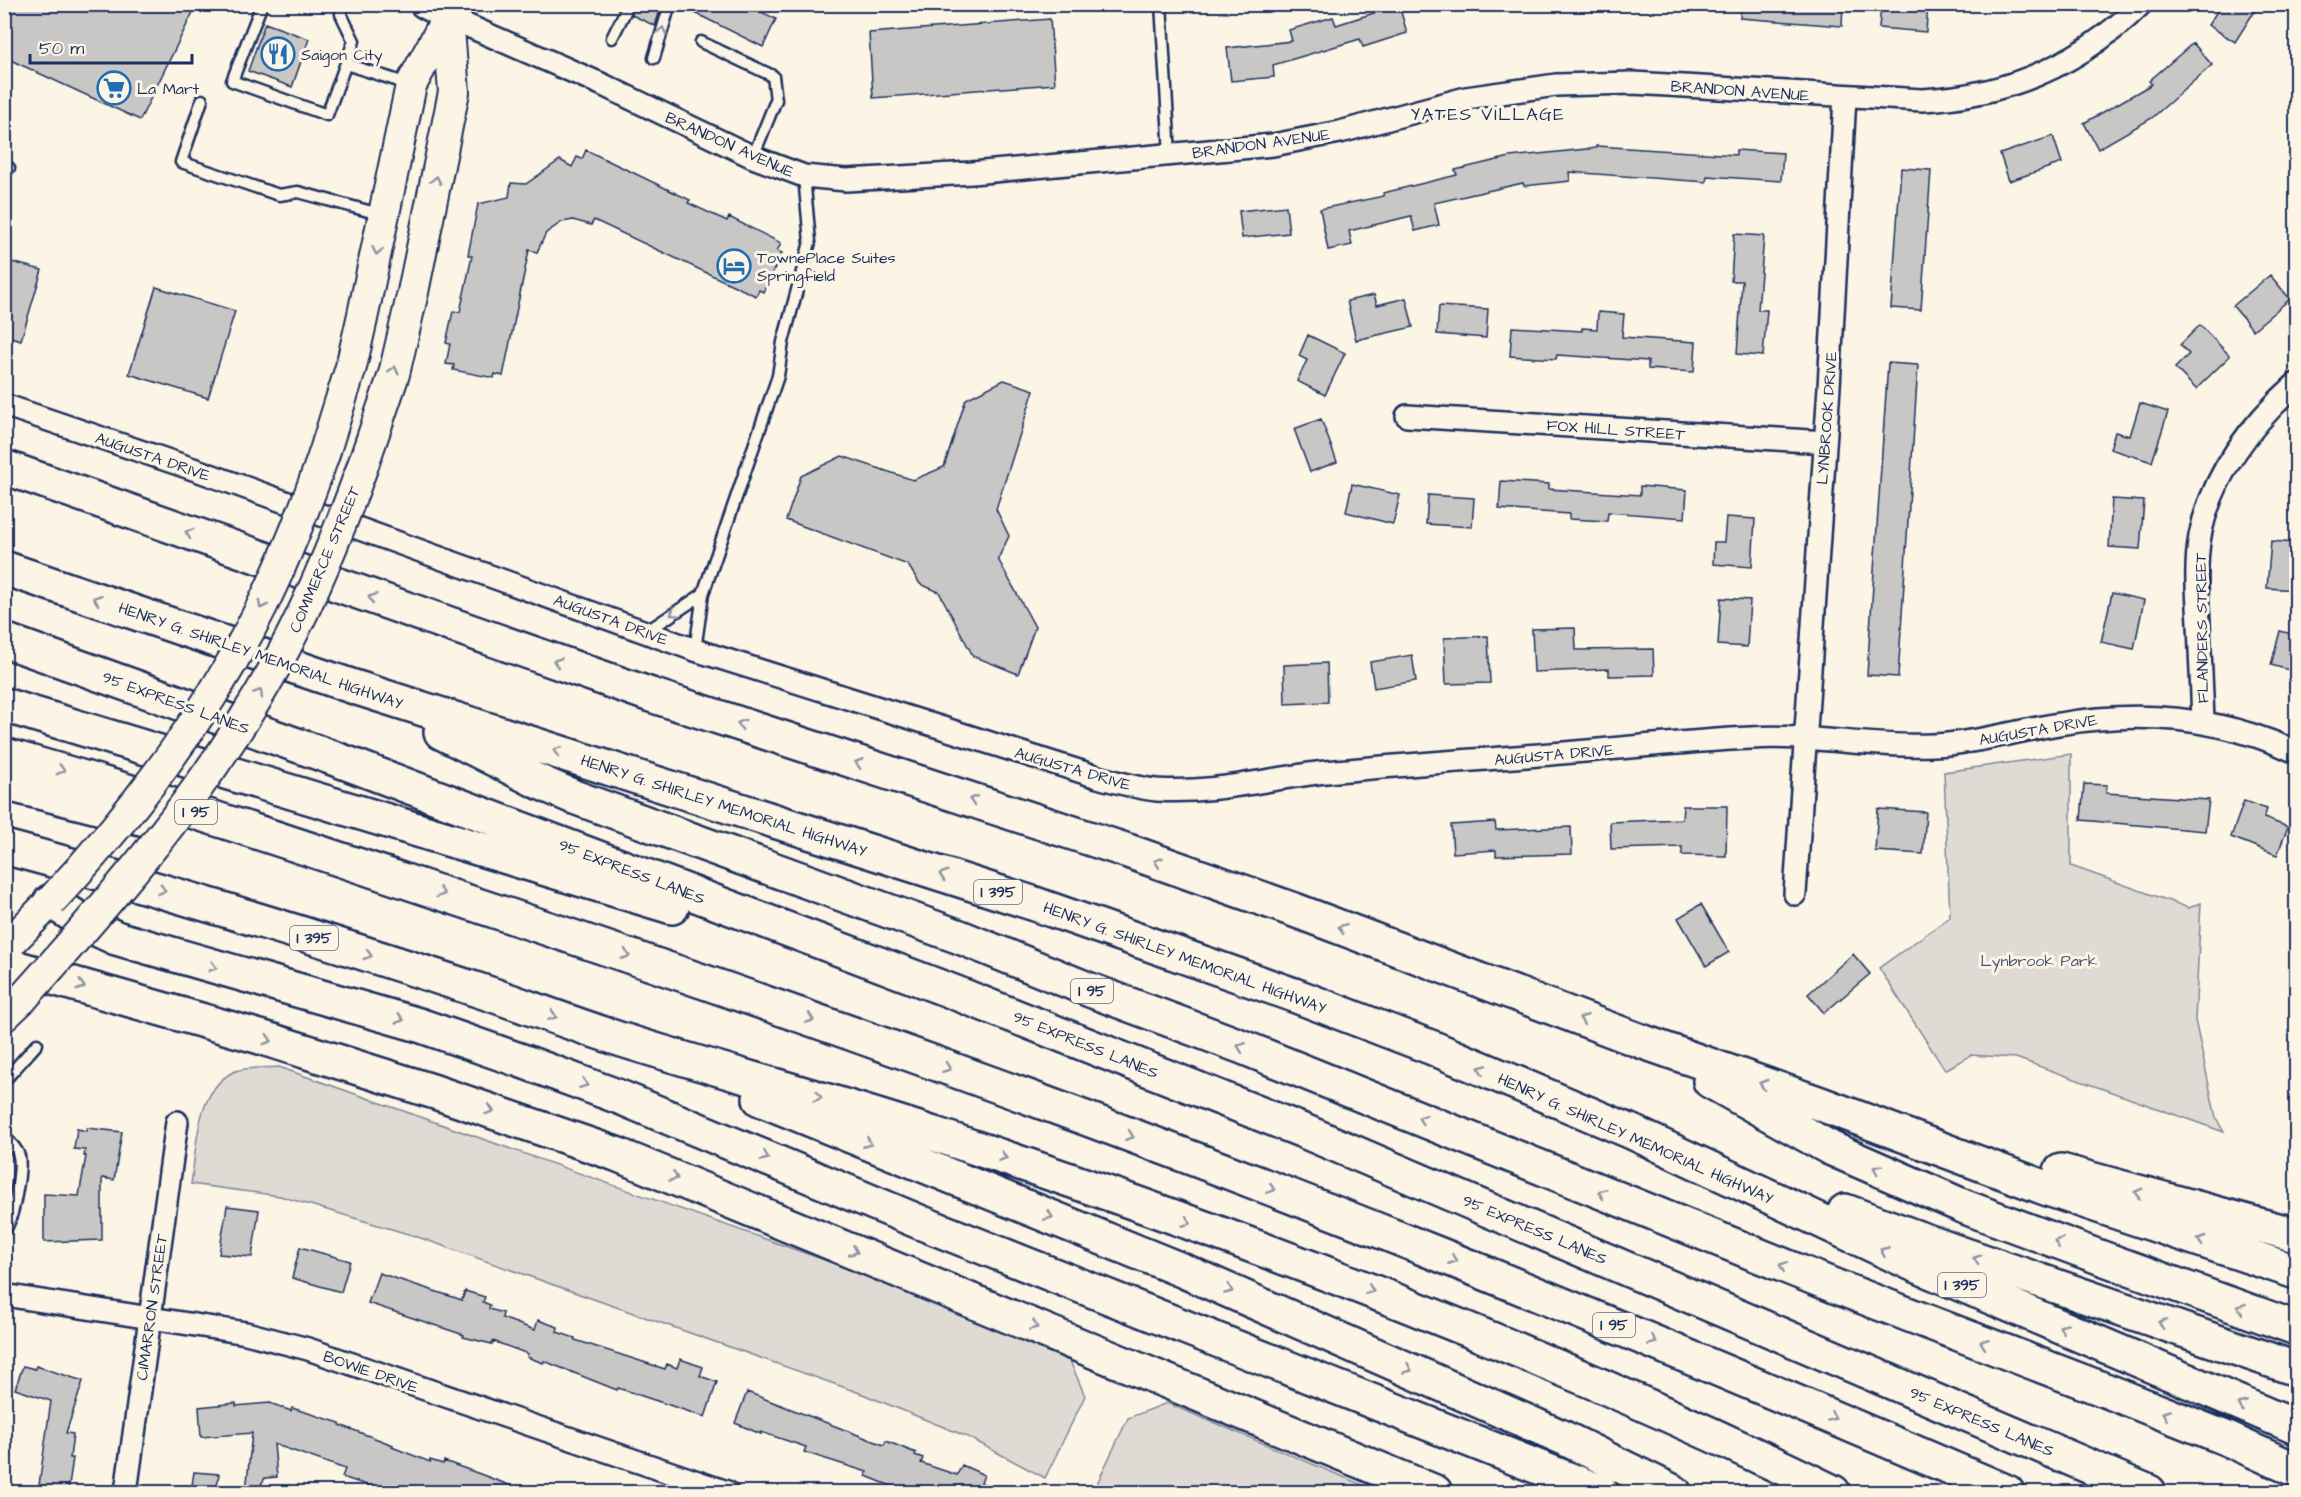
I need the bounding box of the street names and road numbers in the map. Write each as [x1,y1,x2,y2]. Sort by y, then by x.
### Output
street label: BRANDON AVENUE [1670,75,1810,107]
street label: BRANDON AVENUE [662,107,798,183]
street label: BRANDON AVENUE [1191,123,1332,165]
street label: LYNBROOK DRIVE [1811,350,1843,486]
street label: FOX HILL STREET [1546,414,1686,446]
street label: AUGUSTA DRIVE [92,427,213,487]
street label: COMMERCE STREET [284,483,366,636]
street label: FLANDERS STREET [2190,552,2214,704]
street label: AUGUSTA DRIVE [551,589,671,651]
street label: HENRY G. SHIRLEY MEMORIAL HIGHWAY [115,597,406,715]
street label: 95 EXPRESS LANES [99,666,252,740]
street label: AUGUSTA DRIVE [1977,709,2100,751]
street label: AUGUSTA DRIVE [1493,739,1615,771]
street label: AUGUSTA DRIVE [1012,742,1134,796]
street label: HENRY G. SHIRLEY MEMORIAL HIGHWAY [578,749,870,863]
road number: I 95 [175,800,217,824]
street label: 95 EXPRESS LANES [555,834,708,910]
road number: I 395 [974,880,1022,904]
street label: HENRY G. SHIRLEY MEMORIAL HIGHWAY [1040,896,1330,1020]
road number: I 395 [290,926,338,950]
road number: I 95 [1071,979,1113,1003]
street label: 95 EXPRESS LANES [1010,1006,1162,1084]
street label: HENRY G. SHIRLEY MEMORIAL HIGHWAY [1494,1068,1777,1210]
street label: 95 EXPRESS LANES [1459,1190,1610,1270]
street label: CIMARRON STREET [131,1232,173,1382]
road number: I 395 [1938,1273,1986,1297]
road number: I 95 [1593,1313,1635,1337]
street label: BOWIE DRIVE [320,1345,422,1399]
street label: 95 EXPRESS LANES [1906,1382,2057,1462]

